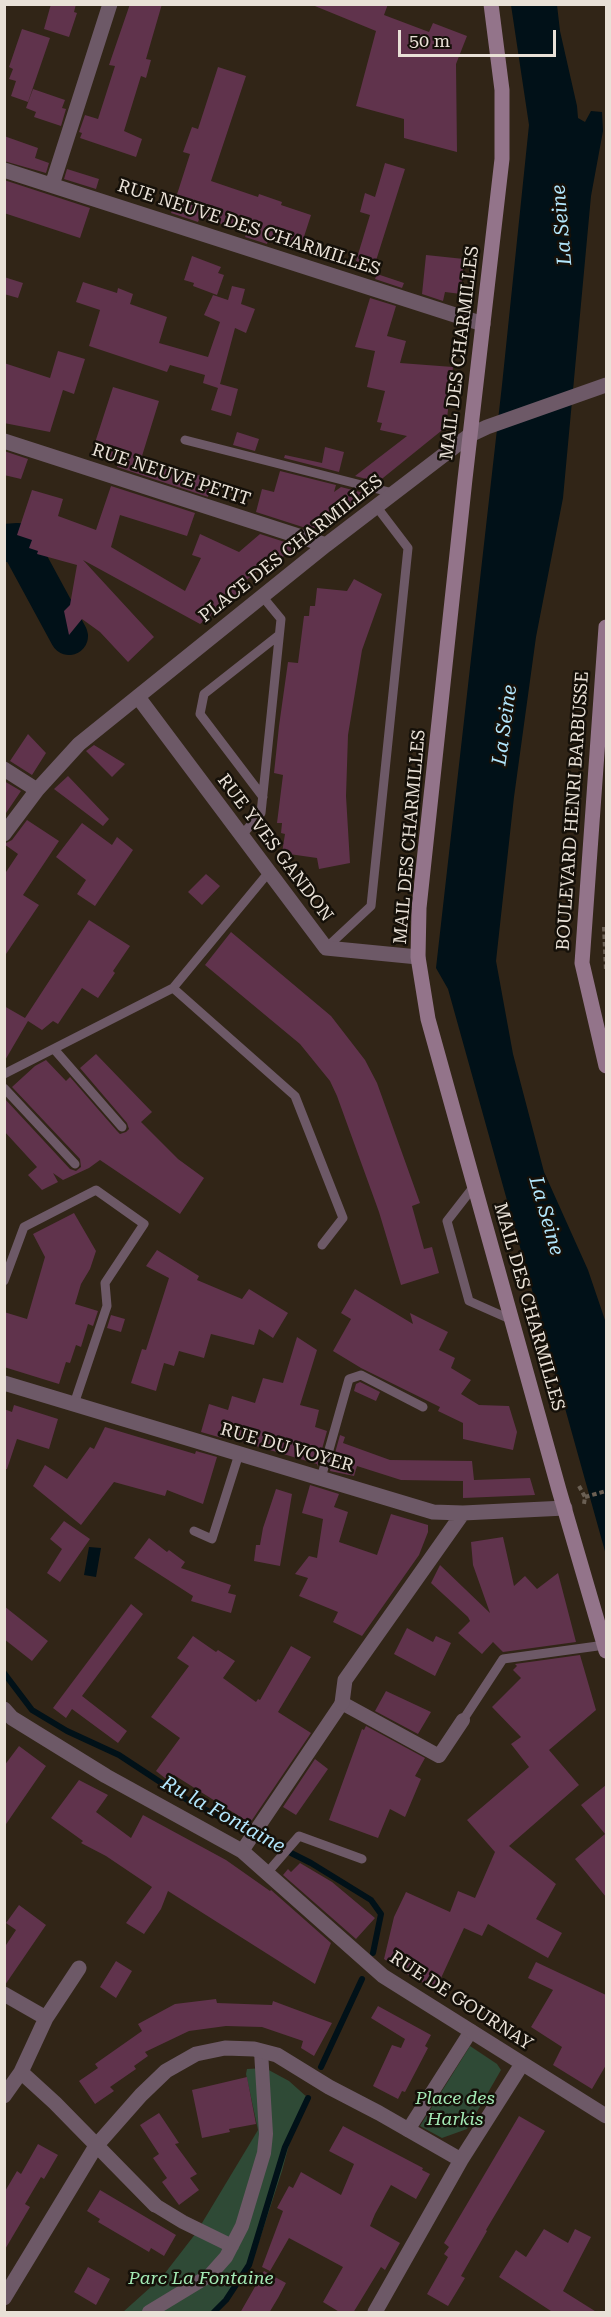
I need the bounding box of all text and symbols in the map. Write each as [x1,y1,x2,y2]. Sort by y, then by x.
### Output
scale bar [401,18,558,56]
text: 50 m [409,30,450,51]
street label: RUE NEUVE DES CHARMILLES [115,175,383,281]
water label: La Seine [547,184,577,266]
street label: MAIL DES CHARMILLES [436,245,484,461]
street label: RUE NEUVE PETIT [89,439,253,511]
street label: PLACE DES CHARMILLES [195,471,387,627]
street label: BOULEVARD HENRI BARBUSSE [552,671,594,951]
water label: La Seine [487,683,523,767]
street label: MAIL DES CHARMILLES [390,729,430,945]
street label: RUE YVES GANDON [212,770,338,926]
water label: La Seine [523,1174,569,1258]
street label: MAIL DES CHARMILLES [489,1200,569,1414]
street label: RUE DU VOYER [218,1419,356,1477]
water label: Ru la Fontaine [157,1771,289,1859]
street label: RUE DE GOURNAY [385,1947,537,2055]
park label: Place des Harkis [415,2088,495,2130]
park label: Parc La Fontaine [128,2268,274,2290]

